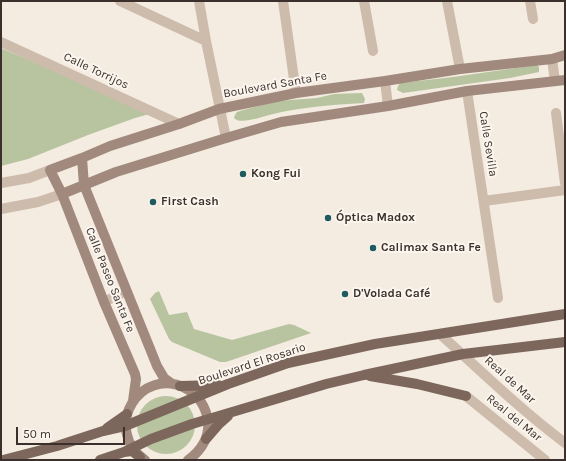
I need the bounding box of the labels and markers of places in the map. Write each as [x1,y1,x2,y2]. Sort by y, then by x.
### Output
place label: Kong Fui [251,167,301,181]
marker: Kong Fui [238,169,248,179]
place label: First Cash [161,195,219,209]
marker: First Cash [148,197,158,207]
place label: Óptica Madox [336,211,415,225]
marker: Óptica Madox [323,213,333,223]
place label: Calimax Santa Fe [381,241,481,255]
marker: Calimax Santa Fe [368,243,378,253]
place label: D'Volada Café [353,287,430,301]
marker: D'Volada Café [340,289,350,299]

